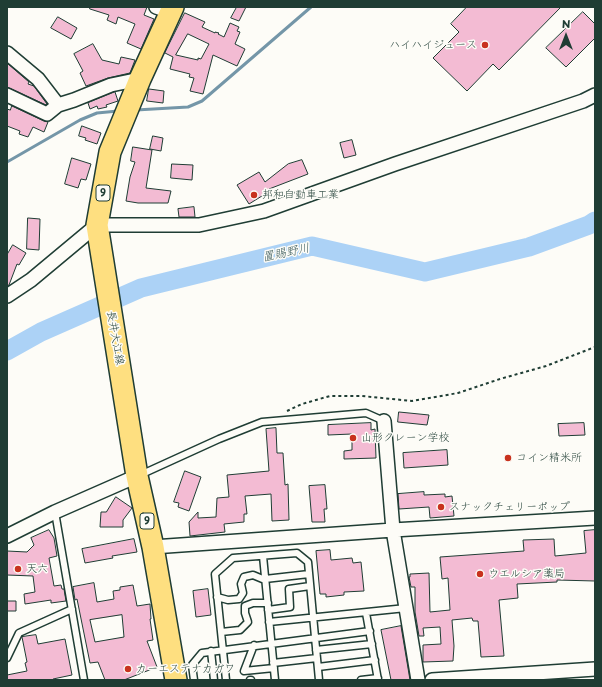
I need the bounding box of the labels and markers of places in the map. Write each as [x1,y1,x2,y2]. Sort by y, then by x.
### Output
place label: ハイハイジュース [389,38,477,52]
marker: ハイハイジュース [480,40,490,50]
place label: 邦和自動車工業 [262,188,339,202]
marker: 邦和自動車工業 [249,190,259,200]
place label: 山形クレーン学校 [361,431,449,445]
marker: 山形クレーン学校 [348,433,358,443]
place label: コイン精米所 [516,451,582,465]
marker: コイン精米所 [503,453,513,463]
place label: スナックチェリーポップ [449,500,570,514]
marker: スナックチェリーポップ [436,502,446,512]
place label: 天六 [26,562,48,576]
marker: 天六 [13,564,23,574]
place label: ウエルシア薬局 [488,567,565,581]
marker: ウエルシア薬局 [475,569,485,579]
place label: カーエステナカガワ [136,662,235,676]
marker: カーエステナカガワ [123,664,133,674]

